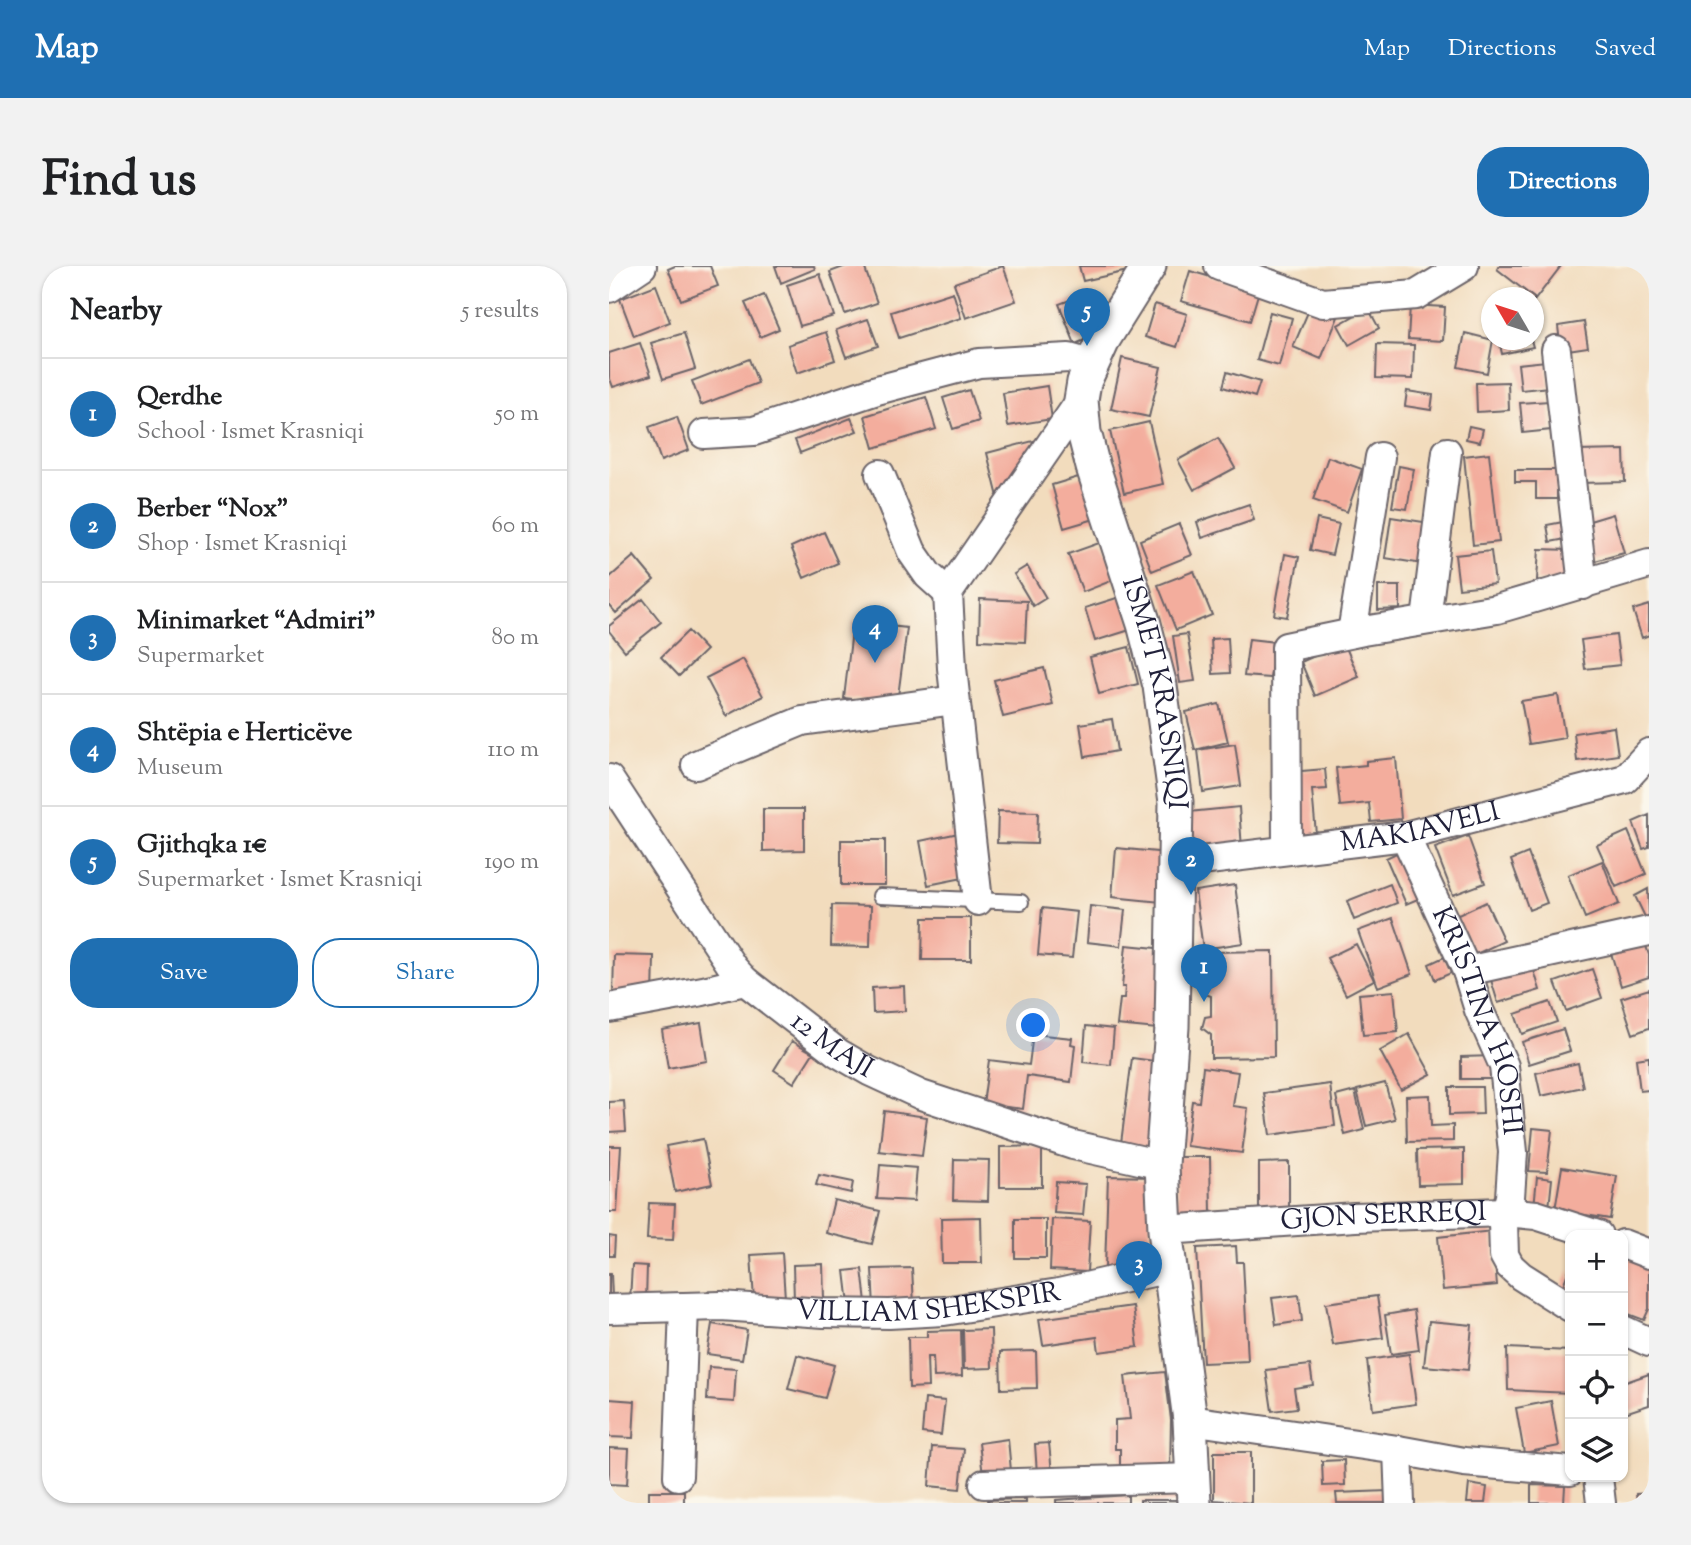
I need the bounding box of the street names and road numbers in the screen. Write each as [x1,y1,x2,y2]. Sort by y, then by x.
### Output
street label: ISMET KRASNIQI [1110,572,1196,810]
street label: MAKIAVELI [1338,792,1504,864]
street label: KRISTINA HOSHI [1420,900,1531,1137]
street label: 12 MAJI [781,1003,881,1089]
street label: GJON SERREQI [1279,1193,1487,1242]
street label: VILLIAM SHEKSPIR [794,1273,1064,1334]

